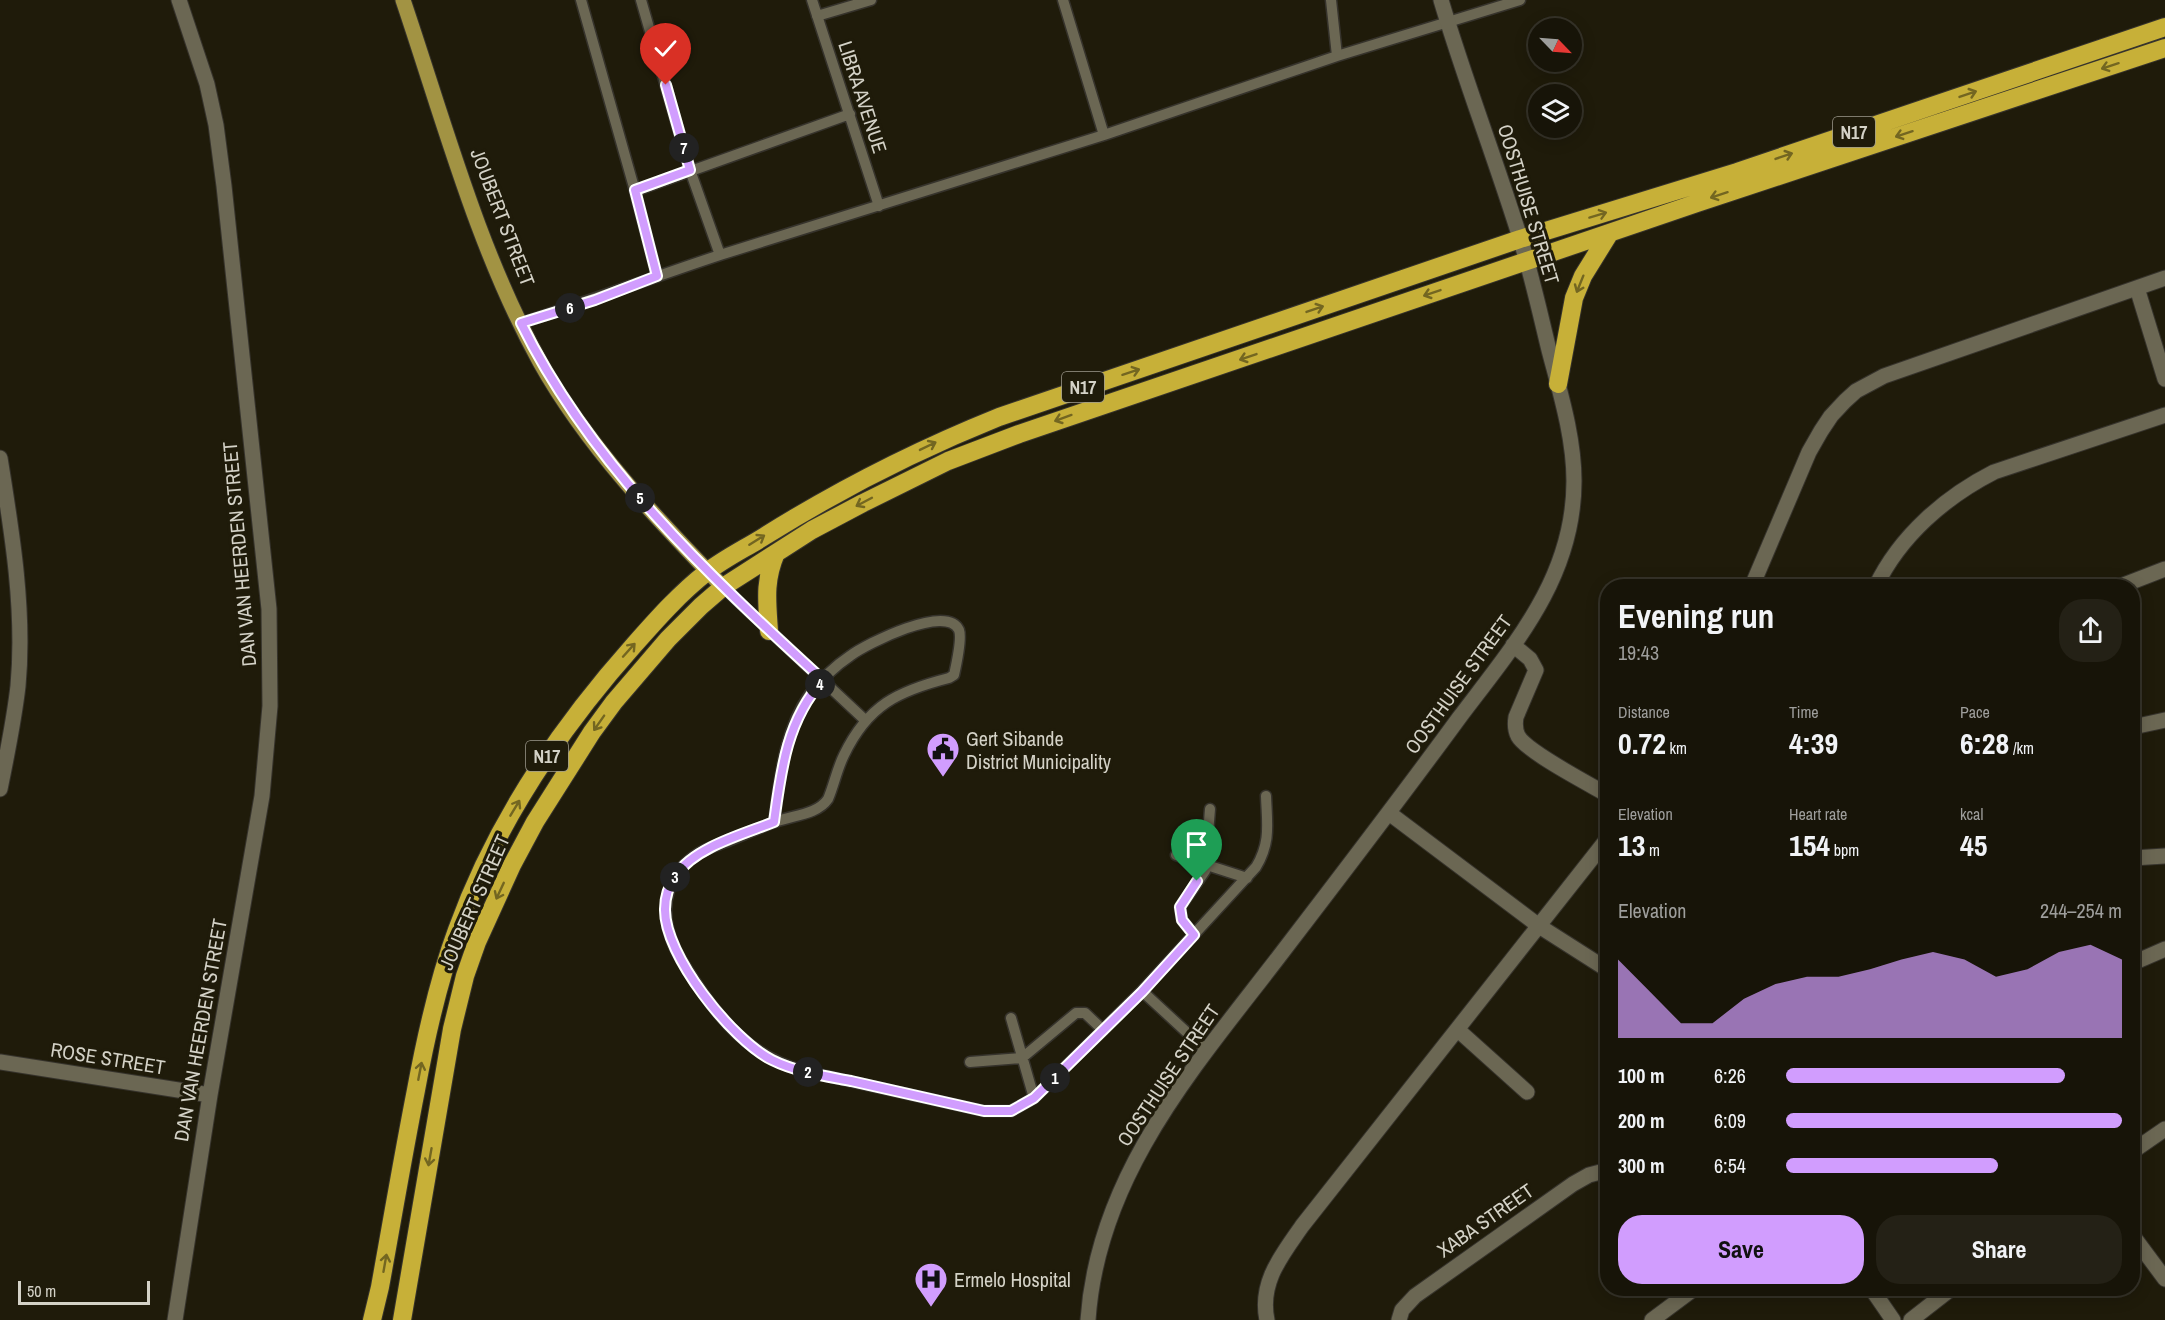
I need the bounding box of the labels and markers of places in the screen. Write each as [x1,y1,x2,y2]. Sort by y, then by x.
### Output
pin [640,23,691,85]
pin: 7 [669,133,699,163]
pin: 6 [555,293,585,323]
pin: 5 [625,483,655,513]
pin: 4 [805,669,835,699]
place label: Gert Sibande District Municipality [966,725,1112,775]
public building icon: Gert Sibande District Municipality [925,731,961,778]
pin [1171,819,1222,881]
pin: 3 [660,862,690,892]
pin: 2 [793,1057,823,1087]
pin: 1 [1040,1063,1070,1093]
hospital icon: Ermelo Hospital [913,1261,949,1308]
place label: Ermelo Hospital [954,1266,1071,1293]

